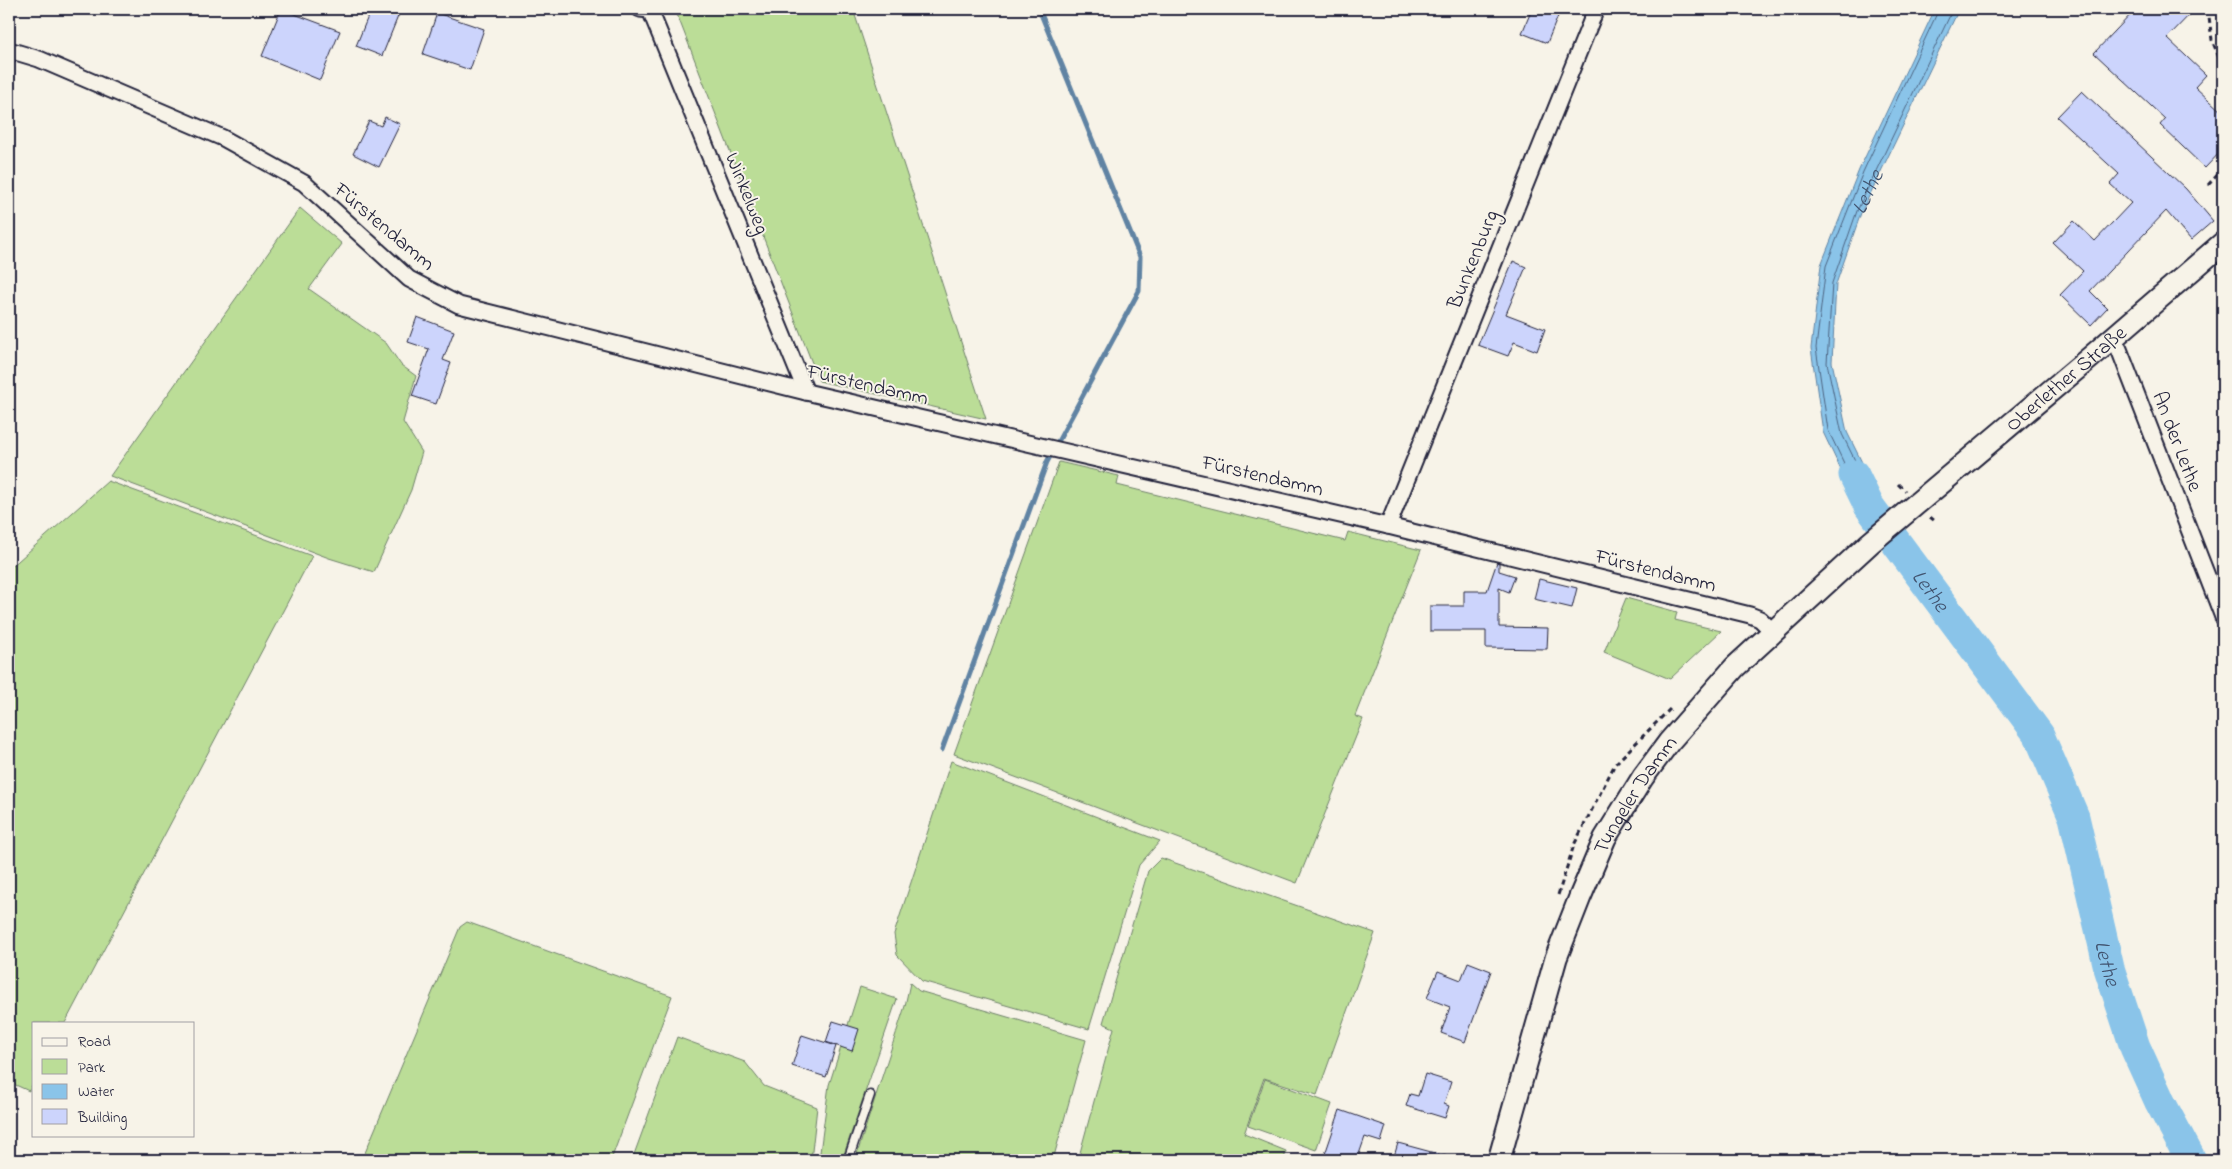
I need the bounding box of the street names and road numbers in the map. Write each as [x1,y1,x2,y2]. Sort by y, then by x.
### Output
street label: Winkelweg [714,148,776,240]
street label: Fürstendamm [326,176,441,279]
street label: Bunkenburg [1440,206,1509,315]
street label: Oberlether Straße [2000,319,2135,440]
street label: Fürstendamm [803,357,931,414]
street label: An der Lethe [2143,387,2209,497]
street label: Fürstendamm [1198,448,1326,505]
street label: Fürstendamm [1591,542,1719,601]
street label: Tungeler Damm [1587,730,1686,859]

